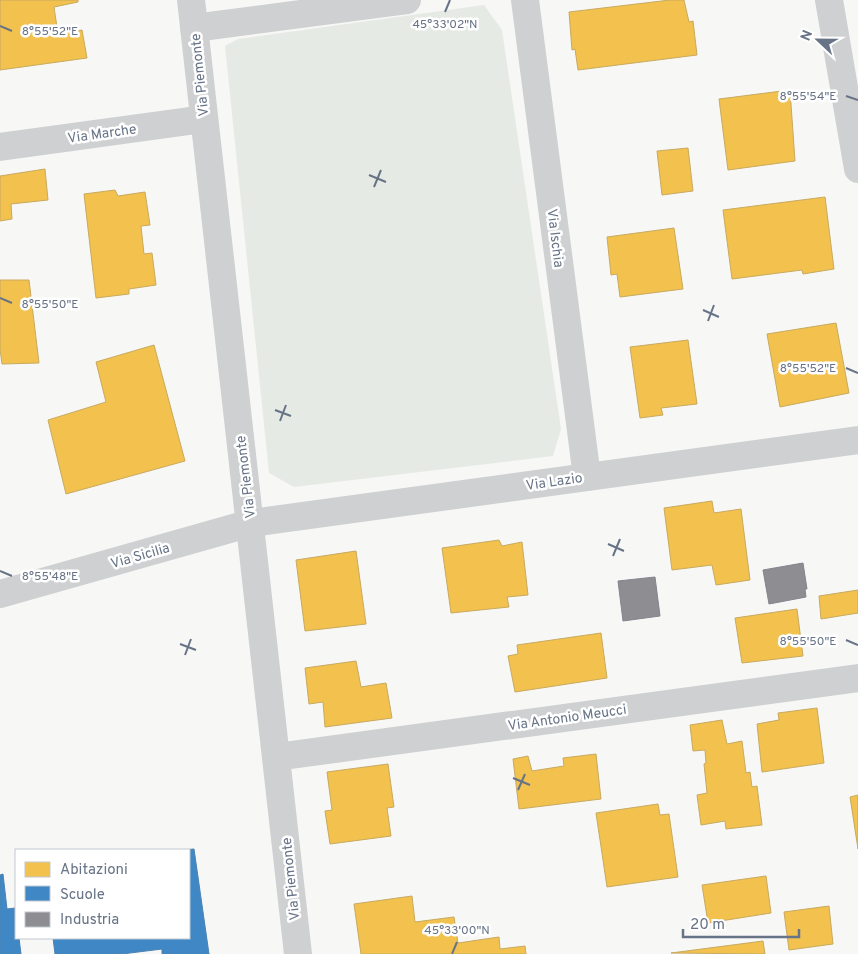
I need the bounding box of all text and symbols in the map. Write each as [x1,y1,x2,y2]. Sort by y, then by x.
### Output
north arrow [793,15,843,65]
text: 45°33'02"N [412,17,478,33]
text: 8°55'52"E [22,24,78,40]
text: N [798,28,817,44]
street label: Via Piemonte [188,32,213,117]
text: 8°55'54"E [780,89,836,105]
street label: Via Marche [67,121,138,148]
street label: Via Ischia [542,208,567,269]
text: 8°55'50"E [22,297,78,313]
text: 8°55'52"E [780,361,836,377]
street label: Via Piemonte [233,434,260,519]
street label: Via Lazio [525,470,584,495]
street label: Via Sicilia [109,540,172,573]
text: 8°55'48"E [22,569,78,585]
text: 8°55'50"E [780,634,836,650]
street label: Via Antonio Meucci [507,702,628,735]
street label: Via Piemonte [279,836,304,921]
legend [15,849,190,939]
text: Abitazioni [60,861,128,880]
text: Scuole [60,886,105,905]
scale bar [683,906,799,938]
text: Industria [60,911,119,930]
text: 20 m [690,916,725,935]
text: 45°33'00"N [424,923,490,939]

